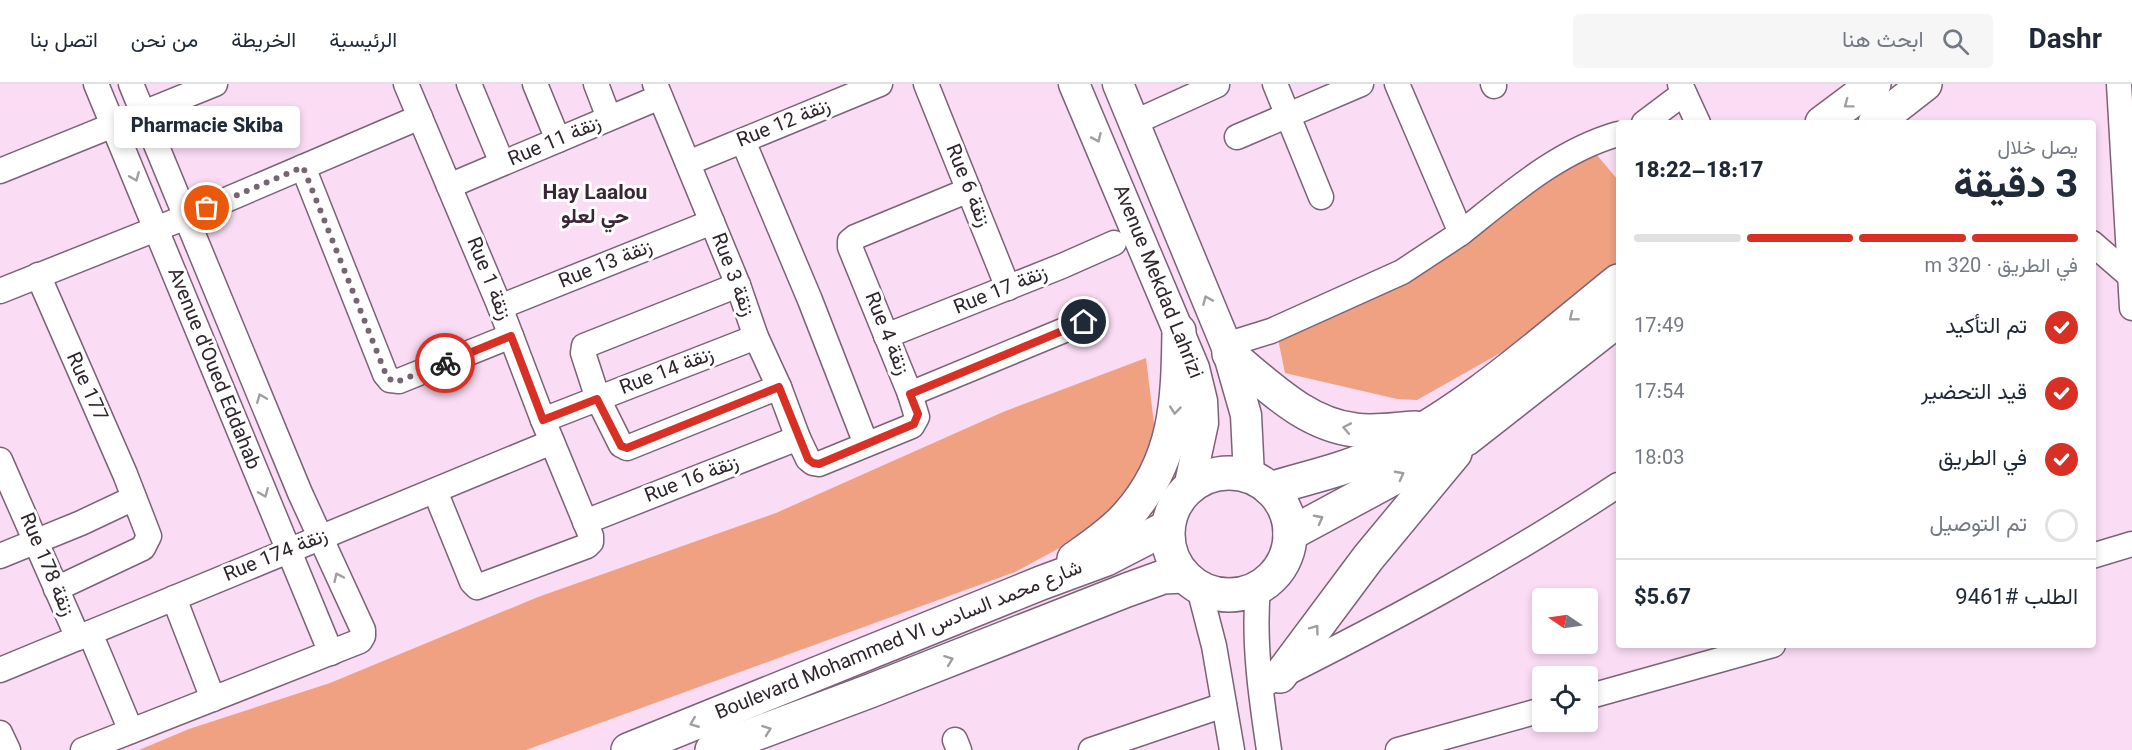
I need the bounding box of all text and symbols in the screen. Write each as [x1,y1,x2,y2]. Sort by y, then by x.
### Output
search box [1573,14,1993,68]
text: Dashr [2029,19,2102,63]
text: ابحث هنا [1842,24,1924,59]
text: اتصل بنا [30,25,98,58]
text: من نحن [131,25,198,58]
text: الخريطة [231,25,296,58]
text: الرئيسية [329,25,397,58]
icon: search [1939,25,1972,58]
street label: Rue 12 زنقة [732,91,836,157]
one-way arrow [1843,96,1854,107]
callout: Pharmacie Skiba [114,106,300,148]
street label: Rue 11 زنقة [503,108,607,176]
text: Pharmacie Skiba [131,111,283,143]
one-way arrow [1090,131,1102,142]
text: يصل خلال [1998,133,2078,165]
street label: Rue 6 زنقة [936,139,998,233]
text: 18:17–18:22 [1634,154,1763,189]
text: 3 دقيقة [1953,157,2078,218]
one-way arrow [128,171,140,182]
district label: Hay Laalou حي لعلو [543,177,647,234]
street label: Avenue Mekdad Lahrizi [1103,180,1211,384]
pin [181,182,232,233]
icon: bag [190,191,223,224]
street label: Rue 3 زنقة [701,228,763,322]
street label: Rue 1 زنقة [457,232,519,326]
street label: Rue 13 زنقة [554,232,658,298]
text: في الطريق · 320 m [1925,251,2078,283]
street label: Rue 17 زنقة [949,258,1053,324]
street label: Avenue d'Oued Eddahab [158,263,268,475]
street label: Rue 4 زنقة [855,287,917,381]
pin [1058,296,1109,347]
one-way arrow [1202,296,1214,307]
icon: home [1067,305,1100,338]
one-way arrow [1569,310,1580,321]
text: تم التأكيد [1945,310,2027,345]
text: 17:49 [1634,311,1684,343]
icon: check [2045,311,2078,344]
courier [415,333,475,393]
street label: Rue 14 زنقة [615,339,719,405]
street label: Rue 177 [57,347,115,427]
icon: bike [429,347,462,380]
text: قيد التحضير [1921,376,2027,411]
text: 17:54 [1634,377,1684,409]
icon: check [2045,377,2078,410]
one-way arrow [256,394,268,405]
one-way arrow [1169,406,1182,415]
one-way arrow [1342,422,1352,435]
text: في الطريق [1938,442,2027,477]
text: 18:03 [1634,443,1684,475]
icon: check [2045,443,2078,476]
street label: Rue 16 زنقة [640,447,744,513]
one-way arrow [1393,471,1404,482]
one-way arrow [257,487,269,498]
street label: Rue 178 زنقة [10,508,82,622]
text: تم التوصيل [1929,508,2027,543]
one-way arrow [1313,514,1324,526]
street label: Rue 174 زنقة [219,521,333,591]
street label: Boulevard Mohammed VI شارع محمد السادس [711,552,1087,730]
one-way arrow [333,573,345,584]
text: $5.67 [1634,581,1691,616]
text: الطلب #9461 [1955,581,2078,616]
north arrow [1532,588,1598,654]
map controls [1532,588,1598,732]
one-way arrow [1308,624,1319,635]
one-way arrow [943,655,954,667]
button: locate [1532,666,1598,732]
one-way arrow [690,716,701,728]
one-way arrow [761,724,771,737]

